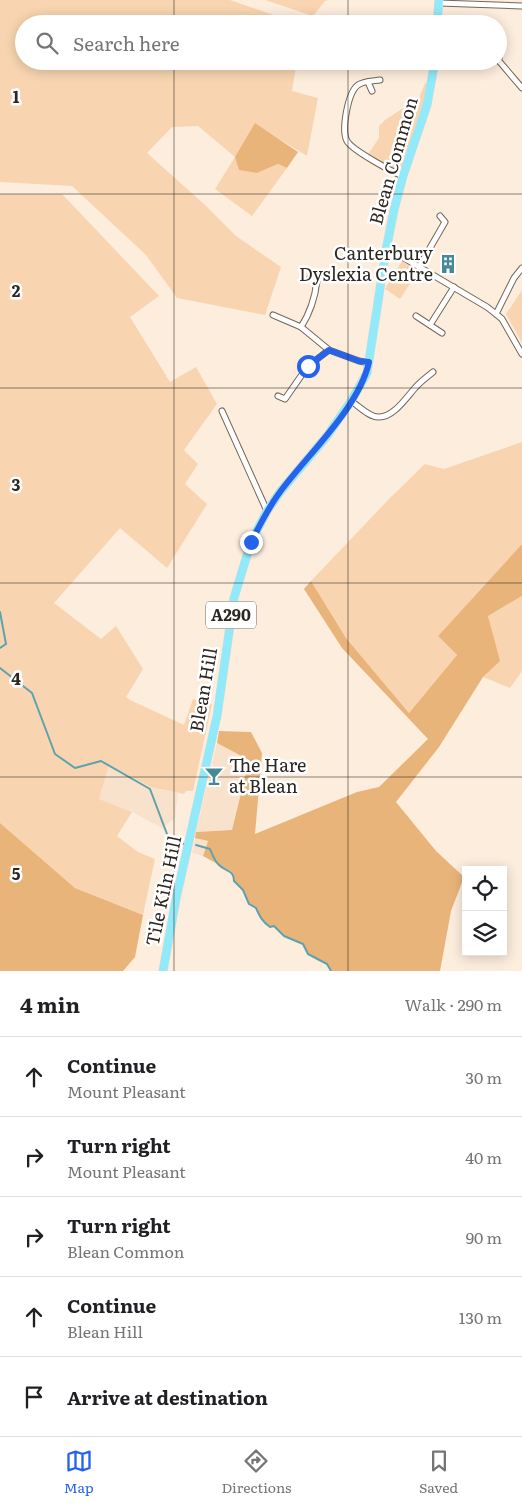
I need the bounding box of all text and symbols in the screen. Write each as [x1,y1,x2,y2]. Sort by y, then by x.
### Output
search box [15,15,507,70]
icon: search [33,29,61,57]
text: Search here [73,29,180,57]
text: 1 [13,84,20,108]
street label: Blean Common [361,93,424,228]
place label: Canterbury Dyslexia Centre [299,239,434,287]
building icon: Canterbury Dyslexia Centre [437,253,459,275]
text: 2 [12,278,21,302]
route start [297,355,320,378]
text: 3 [12,472,21,496]
route end [240,531,263,554]
road number: A290 [206,602,256,628]
street label: Blean Hill [182,645,223,734]
text: 4 [11,666,21,690]
place label: The Hare at Blean [229,751,306,799]
bar icon: The Hare at Blean [203,765,225,787]
street label: Tile Kiln Hill [138,833,187,948]
text: 5 [12,861,21,885]
map controls [462,866,507,956]
button: locate [462,866,507,911]
button: layers [462,911,507,956]
text: 4 min [20,988,80,1019]
text: Walk · 290 m [405,992,502,1016]
text: Continue [67,1051,156,1079]
icon: ahead [20,1063,48,1091]
text: 30 m [465,1065,502,1089]
text: Mount Pleasant [67,1079,186,1103]
text: Turn right [67,1131,171,1159]
icon: right [20,1143,48,1171]
text: 40 m [465,1145,502,1169]
text: Mount Pleasant [67,1159,186,1183]
text: Turn right [67,1211,171,1239]
icon: right [20,1223,48,1251]
text: 90 m [466,1225,502,1249]
text: Blean Common [67,1239,184,1263]
text: Continue [67,1291,156,1319]
icon: ahead [20,1303,48,1331]
text: 130 m [459,1305,502,1329]
text: Blean Hill [67,1319,143,1343]
icon: arrive [20,1383,48,1411]
text: Arrive at destination [67,1383,268,1411]
tab: Map [64,1447,94,1497]
tab: Directions [221,1447,291,1497]
tab: Saved [419,1447,458,1497]

